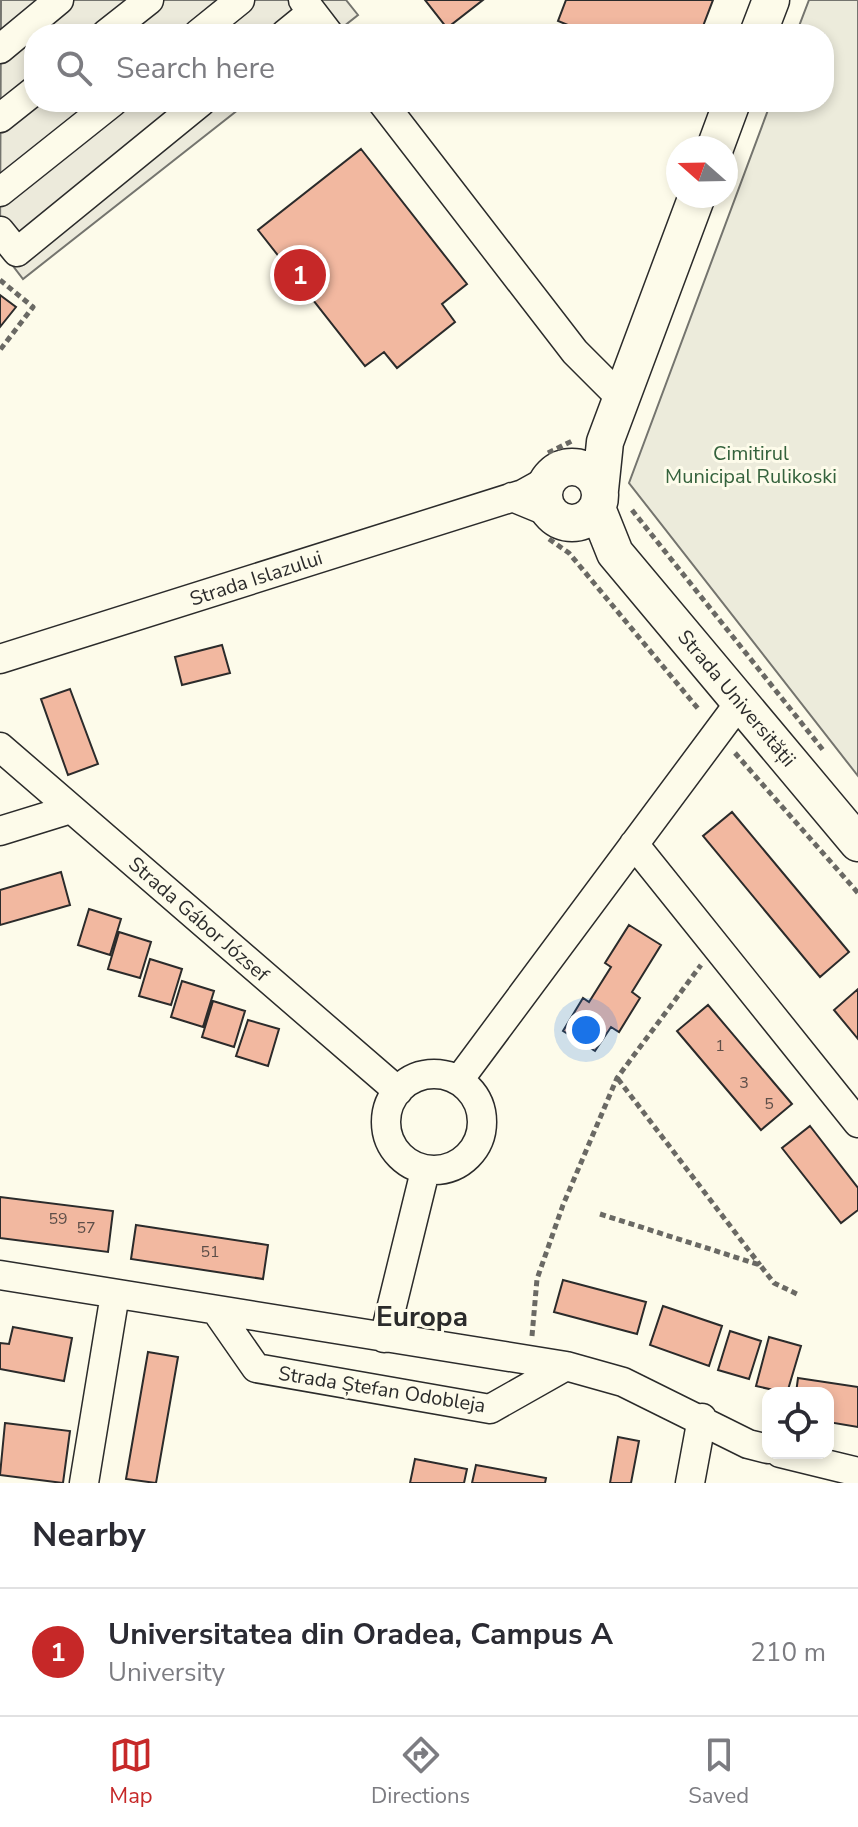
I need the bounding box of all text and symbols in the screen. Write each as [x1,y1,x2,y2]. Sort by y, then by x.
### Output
search box [24,24,834,112]
icon: search [52,46,96,90]
text: Search here [116,48,275,89]
north arrow [666,136,738,208]
pin: 1 [274,245,326,305]
park label: Cimitirul Municipal Rulikoski [665,440,837,490]
street label: Strada Islazului [186,544,326,613]
street label: Strada Universității [671,624,802,772]
street label: Strada Gábor József [123,851,275,988]
your location [566,1010,606,1050]
house number: 1 [715,1035,725,1057]
house number: 3 [739,1072,749,1094]
house number: 5 [764,1093,774,1115]
house number: 59 [48,1208,68,1230]
house number: 57 [76,1217,96,1239]
house number: 51 [200,1241,220,1263]
district label: Europa [376,1298,468,1336]
street label: Strada Ștefan Odobleja [276,1360,487,1419]
map controls [762,1387,834,1459]
button: locate [762,1387,834,1459]
text: Nearby [32,1512,146,1558]
text: Universitatea din Oradea, Campus A [108,1614,613,1655]
text: 1 [50,1635,66,1670]
text: 210 m [750,1635,826,1670]
text: University [108,1655,225,1690]
tab: Map [109,1733,153,1811]
tab: Directions [371,1733,470,1811]
tab: Saved [688,1733,749,1811]

